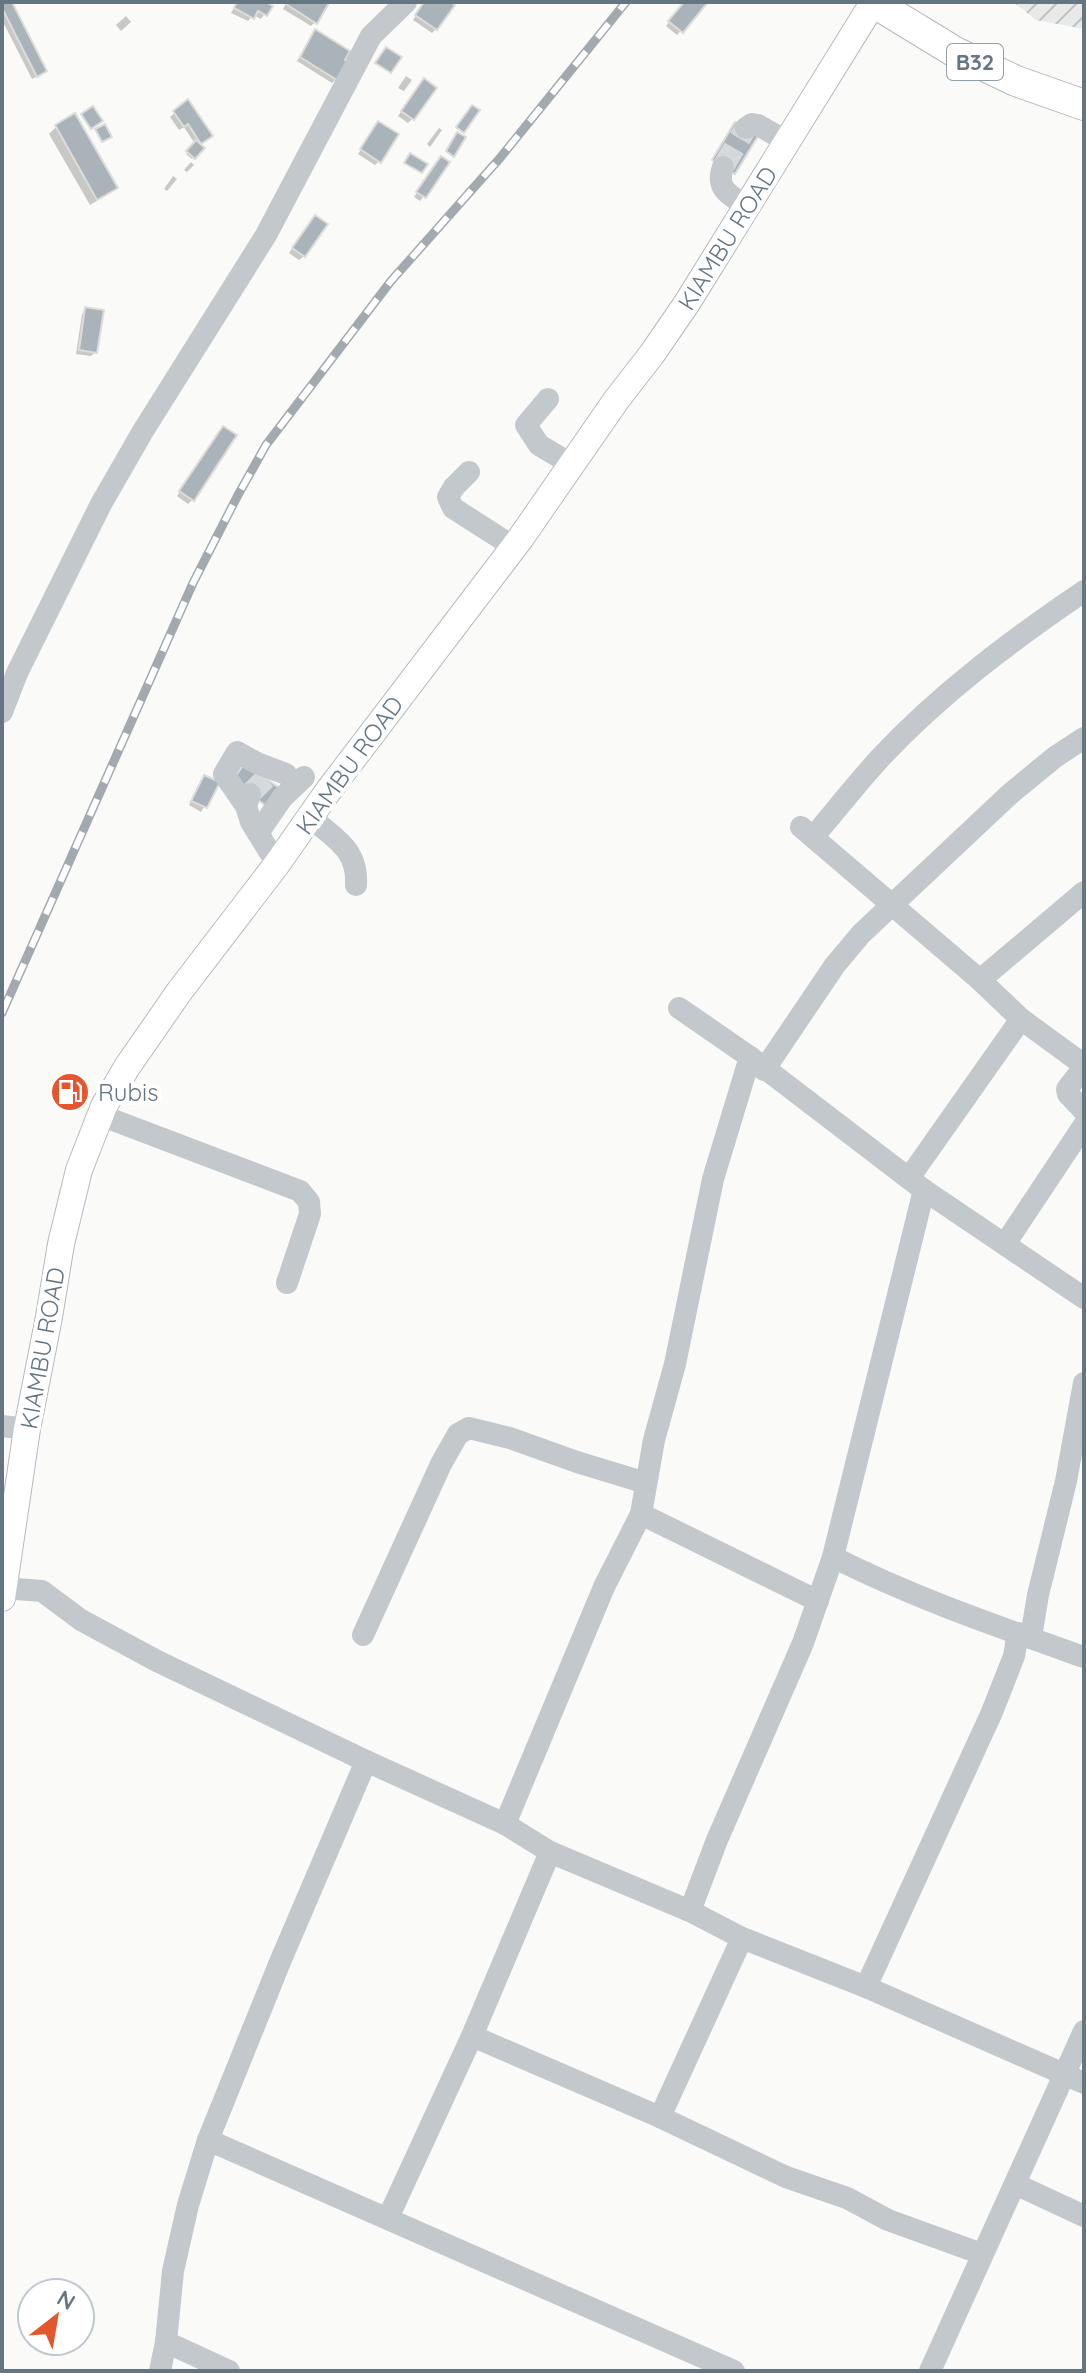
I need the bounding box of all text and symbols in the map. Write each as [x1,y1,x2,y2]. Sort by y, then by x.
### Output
road number: B32 [947,44,1003,80]
street label: KIAMBU ROAD [671,161,783,315]
street label: KIAMBU ROAD [289,690,409,840]
fuel station icon: Rubis [49,1071,91,1113]
place label: Rubis [98,1077,158,1107]
street label: KIAMBU ROAD [13,1265,71,1431]
north arrow [16,2277,96,2357]
text: N [52,2284,80,2316]

